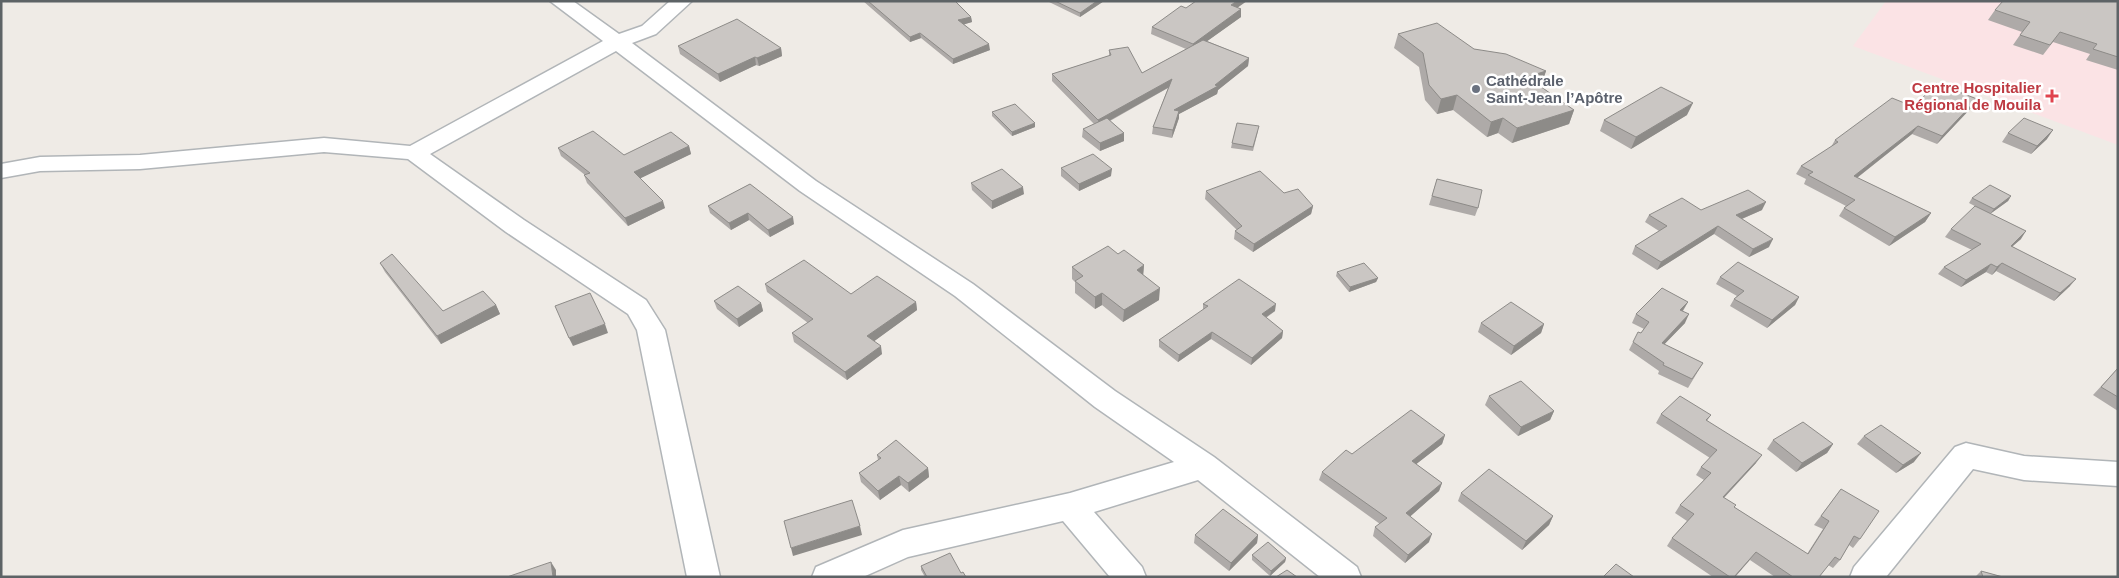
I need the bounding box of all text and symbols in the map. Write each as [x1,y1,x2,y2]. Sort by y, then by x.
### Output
place label: Cathédrale Saint-Jean l’Apôtre [1486,72,1623,106]
place label: Centre Hospitalier Régional de Mouila [1904,79,2042,113]
marker: Cathédrale Saint-Jean l’Apôtre [1470,83,1482,95]
marker: Centre Hospitalier Régional de Mouila [2045,89,2059,103]

